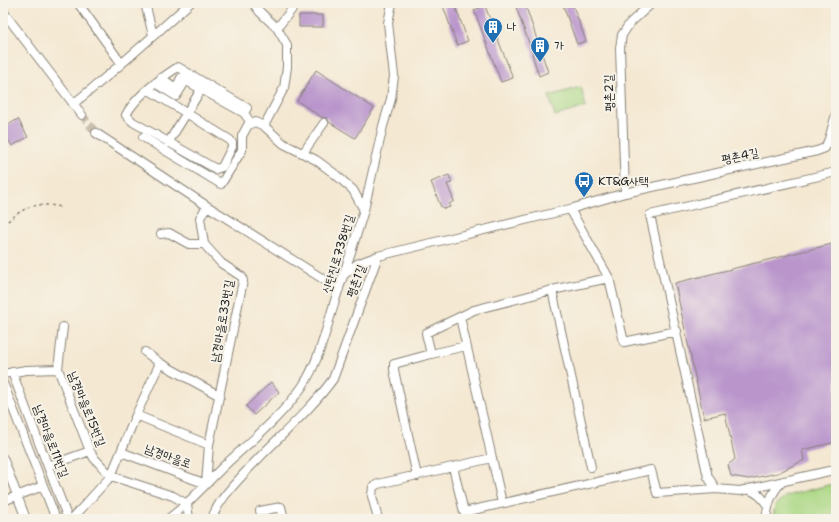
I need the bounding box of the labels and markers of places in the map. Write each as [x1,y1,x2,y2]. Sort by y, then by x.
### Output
building icon: 나 [482,16,504,44]
place label: 나 [507,19,517,35]
building icon: 가 [529,35,551,63]
place label: 가 [554,38,564,54]
bus stop icon: KT&G사택 [573,170,595,198]
place label: KT&G사택 [598,173,649,189]

